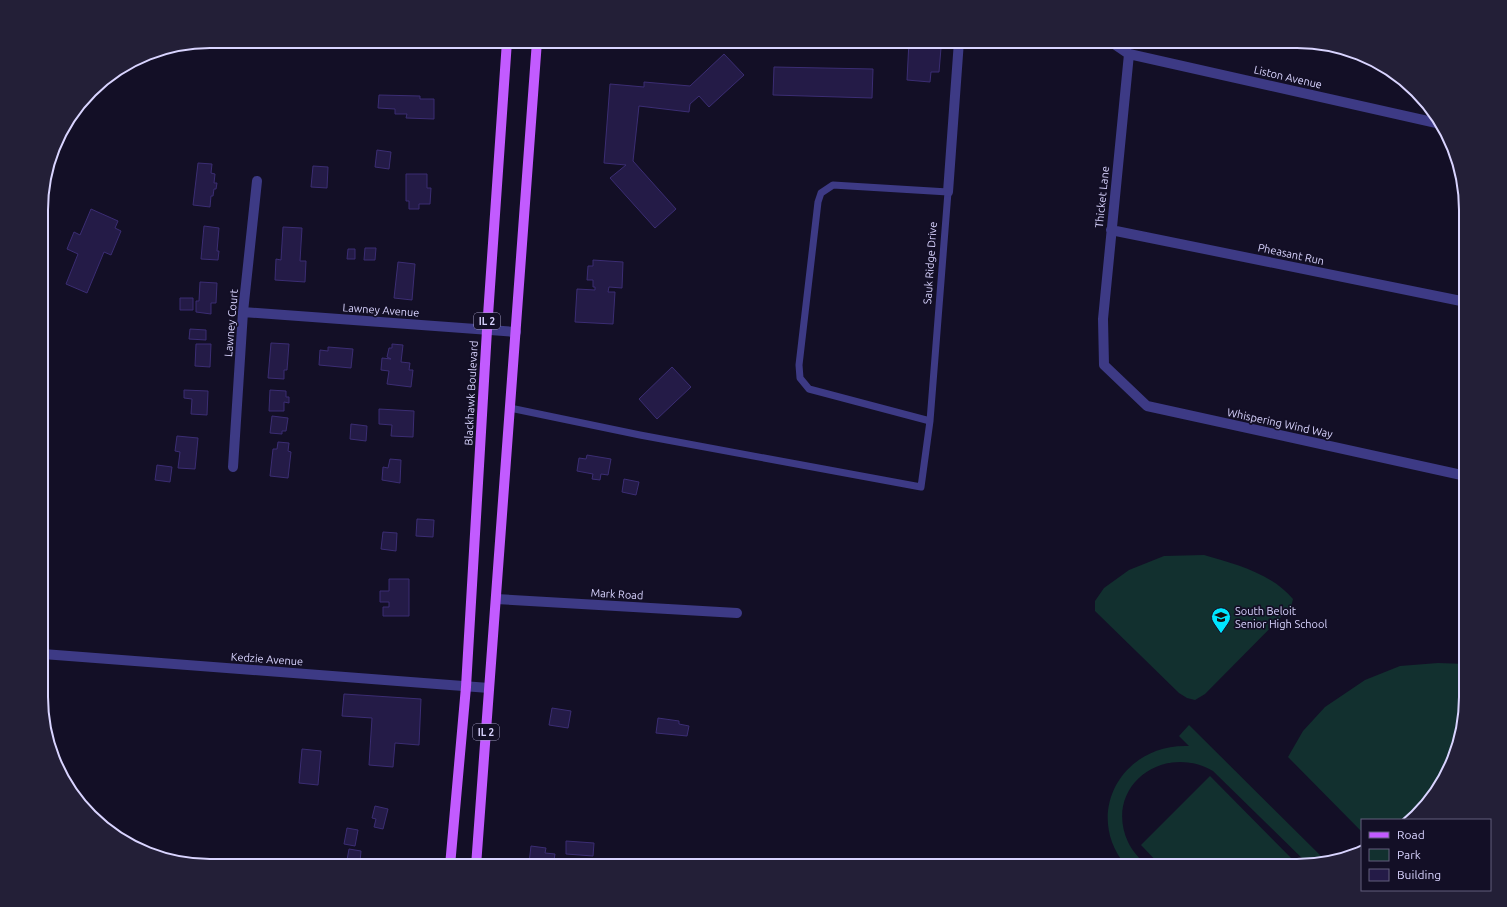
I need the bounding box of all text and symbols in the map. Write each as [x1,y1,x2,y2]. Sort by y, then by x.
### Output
street label: Liston Avenue [1253,63,1323,91]
street label: Thicket Lane [1093,165,1111,229]
street label: Sauk Ridge Drive [921,221,939,305]
street label: Pheasant Run [1257,241,1325,267]
street label: Lawney Court [222,288,240,357]
street label: Lawney Avenue [342,301,420,319]
road number: IL 2 [474,313,500,329]
street label: Blackhawk Boulevard [462,340,480,446]
street label: Whispering Wind Way [1226,406,1335,440]
street label: Mark Road [590,587,644,601]
place label: South Beloit Senior High School [1235,605,1327,630]
school or university icon: South Beloit Senior High School [1210,606,1232,634]
street label: Kedzie Avenue [230,650,304,668]
road number: IL 2 [473,724,499,740]
legend [1361,819,1491,891]
text: Road [1397,828,1425,841]
text: Park [1397,848,1421,861]
text: Building [1397,868,1441,881]

